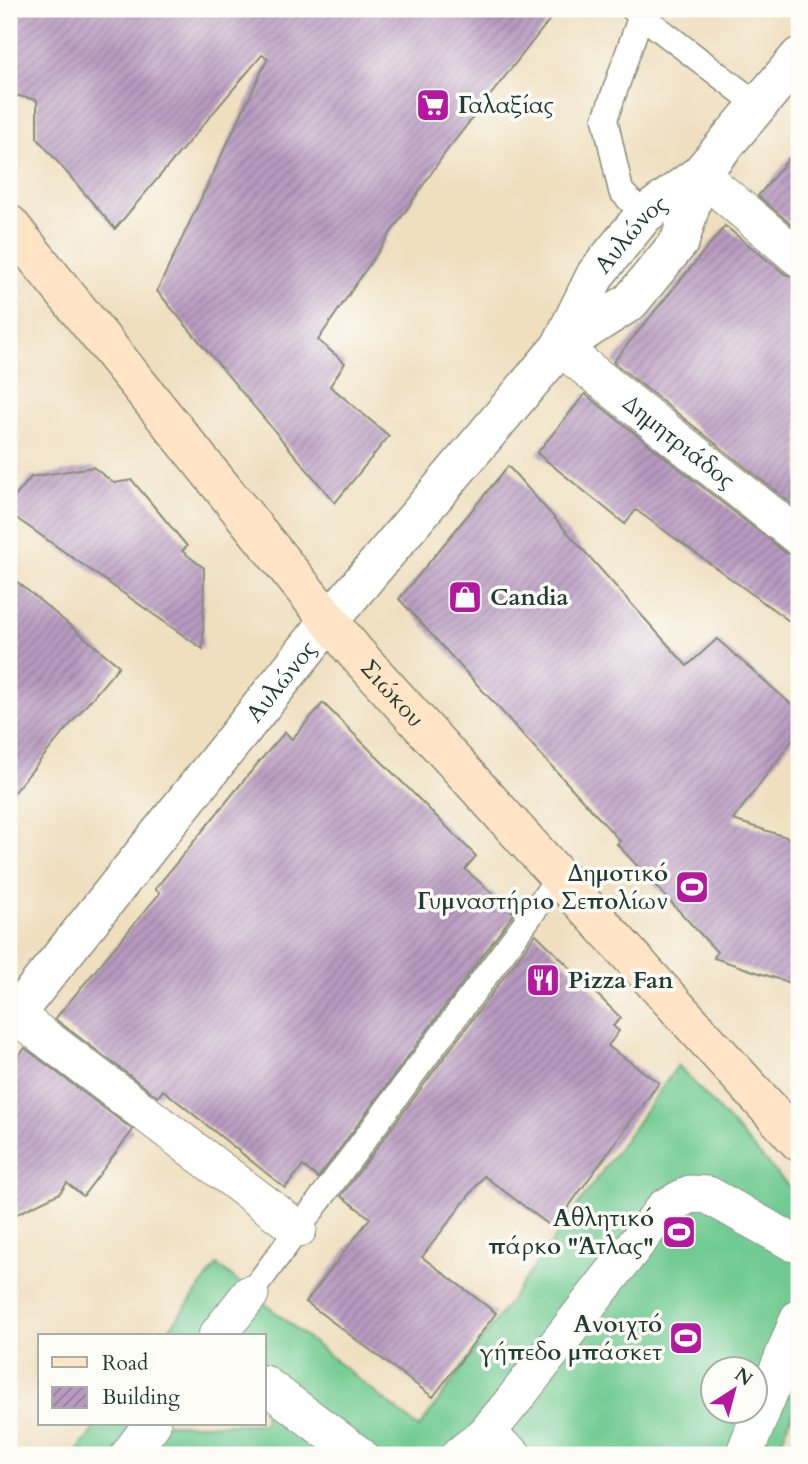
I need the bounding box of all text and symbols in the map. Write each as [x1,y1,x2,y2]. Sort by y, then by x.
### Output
supermarket icon: Γαλαξίας [414,86,452,124]
place label: Γαλαξίας [458,89,554,122]
street label: Αυλώνος [586,187,674,280]
street label: Δημητριάδος [616,387,742,496]
shop icon: Candia [446,578,484,616]
place label: Candia [490,581,569,614]
street label: Αυλώνος [238,633,324,729]
street label: Σιώκου [353,652,432,734]
place label: Δημοτικό Γυμναστήριο Σεπολίων [417,857,668,918]
sports icon: Δημοτικό Γυμναστήριο Σεπολίων [673,868,711,906]
restaurant icon: Pizza Fan [524,961,562,999]
place label: Pizza Fan [568,964,674,997]
place label: Αθλητικό πάρκο "Άτλας" [488,1202,654,1263]
sports icon: Αθλητικό πάρκο "Άτλας" [660,1213,698,1251]
place label: Ανοιχτό γήπεδο μπάσκετ [479,1308,662,1369]
sports icon: Ανοιχτό γήπεδο μπάσκετ [667,1319,705,1357]
legend [38,1334,266,1426]
text: Road [102,1349,148,1378]
north arrow [700,1356,770,1426]
text: N [729,1362,758,1393]
text: Building [102,1383,180,1412]

